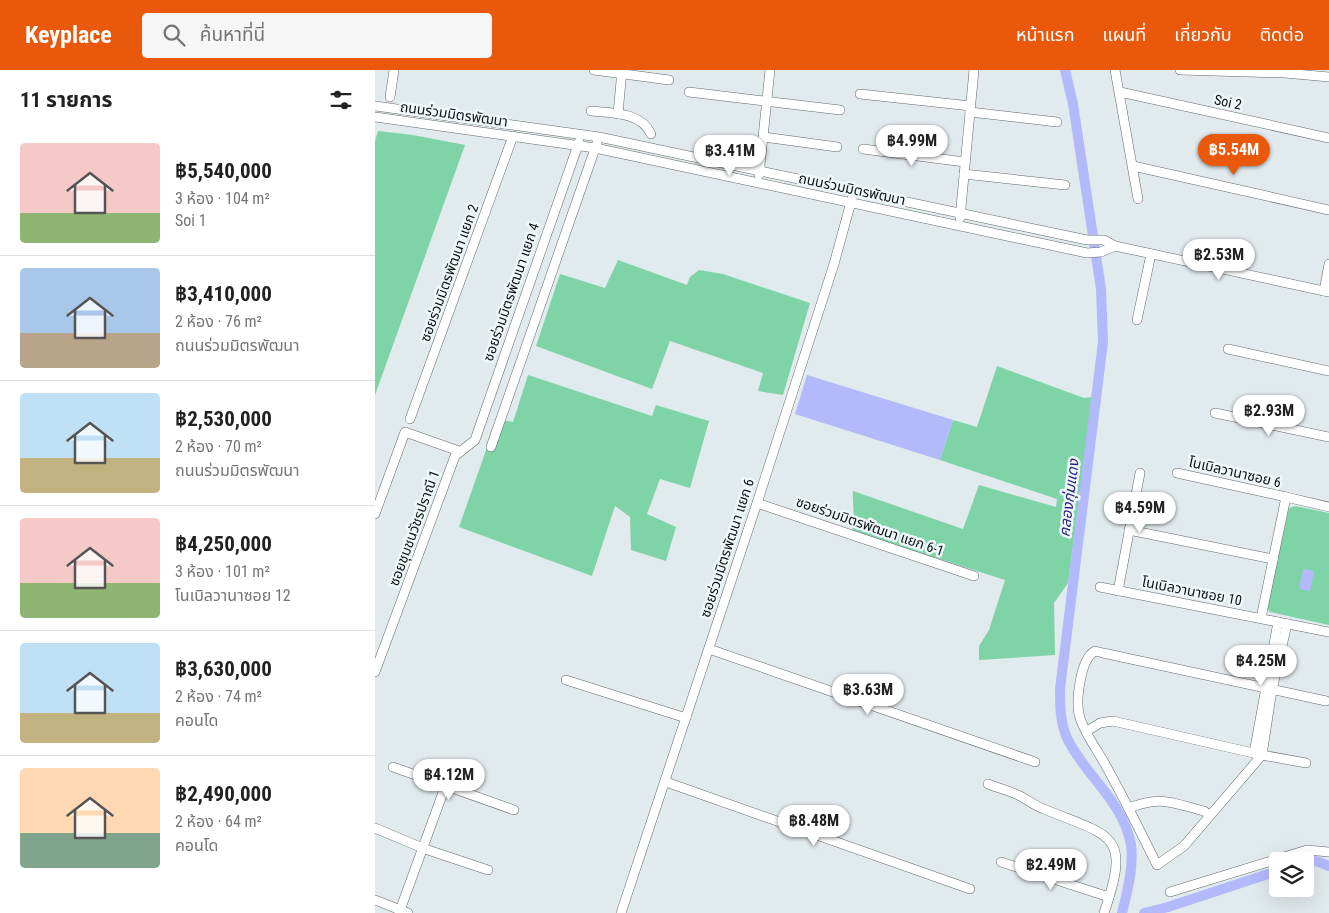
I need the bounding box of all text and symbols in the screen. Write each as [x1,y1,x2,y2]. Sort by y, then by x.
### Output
search box [142,13,492,58]
text: Keyplace [25,21,112,49]
icon: search [160,21,188,49]
text: ค้นหาที่นี่ [200,23,265,46]
text: หน้าแรก [1016,24,1074,45]
text: แผนที่ [1102,24,1146,45]
text: เกี่ยวกับ [1174,24,1232,45]
text: ติดต่อ [1260,24,1304,45]
icon: filters [327,86,355,114]
text: 11 รายการ [20,88,112,112]
street label: Soi 2 [1213,91,1243,113]
street label: ถนนร่วมมิตรพัฒนา [399,99,509,129]
pin: ฿4.99M [871,124,953,167]
text: ฿4.99M [887,131,937,150]
pin: ฿3.41M [689,134,771,177]
pin: ฿5.54M [1193,134,1275,176]
text: ฿5.54M [1209,140,1259,159]
text: ฿3.41M [705,141,755,160]
text: ฿5,540,000 [175,159,272,183]
icon: home [60,163,120,223]
street label: ถนนร่วมมิตรพัฒนา [797,170,907,208]
text: 3 ห้อง · 104 m² [175,189,270,208]
street label: ซอยร่วมมิตรพัฒนา แยก 2 [417,202,481,344]
text: Soi 1 [175,211,207,230]
street label: ซอยร่วมมิตรพัฒนา แยก 4 [480,221,542,363]
pin: ฿2.53M [1178,238,1260,281]
text: ฿2.53M [1194,245,1244,264]
text: ฿3,410,000 [175,282,272,306]
icon: home [60,288,120,348]
text: 2 ห้อง · 76 m² [175,312,262,331]
text: ถนนร่วมมิตรพัฒนา [175,336,299,355]
pin: ฿2.93M [1228,394,1310,437]
text: ฿2.93M [1244,401,1294,420]
text: ฿2,530,000 [175,407,272,431]
icon: home [60,413,120,473]
text: 2 ห้อง · 70 m² [175,437,262,456]
street label: โนเบิลวานาซอย 6 [1187,454,1283,490]
water label: คลองกุ่มแดง [1055,457,1083,538]
text: ถนนร่วมมิตรพัฒนา [175,461,299,480]
street label: ซอยชุมชนวัชรปราณี 1 [386,468,443,588]
street label: ซอยร่วมมิตรพัฒนา แยก 6 [697,476,757,619]
pin: ฿4.59M [1099,492,1181,534]
street label: ซอยร่วมมิตรพัฒนา แยก 6-1 [794,493,946,559]
text: ฿4.59M [1115,498,1165,517]
text: ฿4,250,000 [175,532,272,556]
icon: home [60,538,120,598]
text: 3 ห้อง · 101 m² [175,562,270,581]
street label: โนเบิลวานาซอย 10 [1141,573,1243,609]
text: โนเบิลวานาซอย 12 [175,586,291,605]
pin: ฿4.25M [1220,644,1302,687]
text: ฿4.25M [1236,651,1286,670]
text: ฿3,630,000 [175,657,272,681]
icon: home [60,663,120,723]
pin: ฿3.63M [827,674,909,716]
text: ฿3.63M [843,680,893,699]
text: 2 ห้อง · 74 m² [175,687,262,706]
text: คอนโด [175,711,218,730]
pin: ฿4.12M [408,758,490,801]
text: ฿4.12M [424,765,474,784]
text: ฿2,490,000 [175,782,272,806]
icon: home [60,788,120,848]
pin: ฿8.48M [773,804,855,847]
text: ฿8.48M [789,811,839,830]
text: 2 ห้อง · 64 m² [175,812,262,831]
text: คอนโด [175,836,218,855]
pin: ฿2.49M [1010,848,1092,891]
map controls [1269,852,1314,897]
button: layers [1269,852,1314,897]
text: ฿2.49M [1026,855,1076,874]

